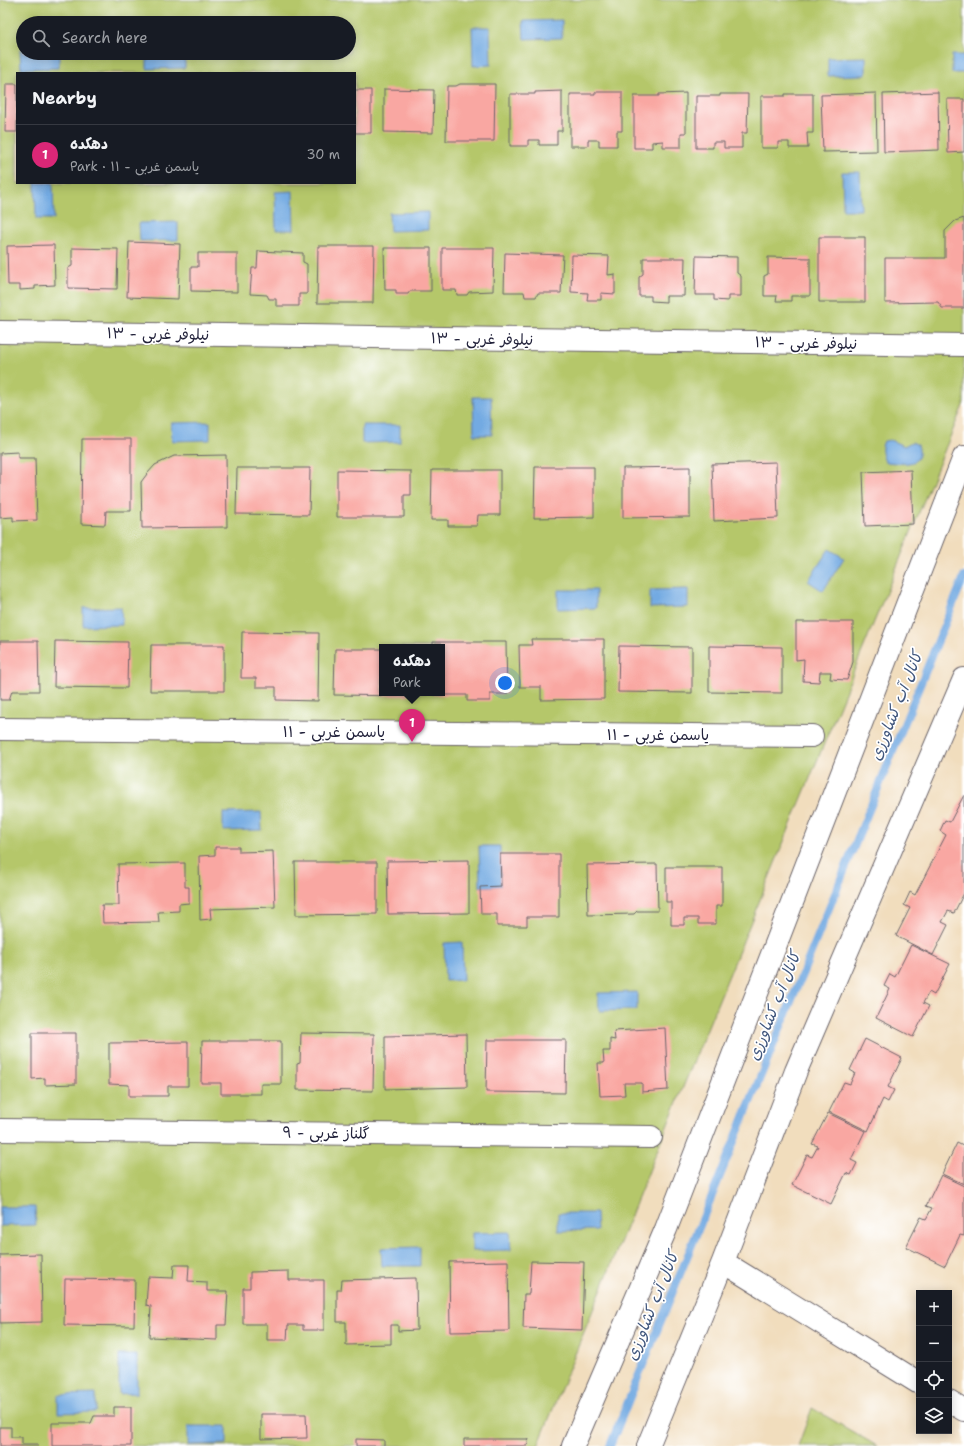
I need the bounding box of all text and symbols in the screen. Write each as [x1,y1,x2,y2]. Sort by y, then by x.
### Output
search box [16,16,356,60]
icon: search [30,27,52,49]
text: Search here [62,28,148,48]
text: Nearby [32,87,97,109]
text: دهکده [70,134,108,154]
text: 1 [42,146,48,163]
text: 30 m [306,146,340,163]
text: Park · یاسمن غربی - ۱۱ [70,158,199,175]
street label: نیلوفر غربی - ۱۳ [107,323,209,345]
street label: نیلوفر غربی - ۱۳ [431,328,533,350]
street label: نیلوفر غربی - ۱۳ [755,332,857,354]
popup [379,644,445,696]
water label: کانال آب کشاورزی [865,645,929,764]
text: دهکده [393,651,431,671]
your location [495,673,515,693]
text: Park [393,674,421,691]
pin: 1 [399,709,425,742]
street label: یاسمن غربی - ۱۱ [283,722,385,742]
street label: یاسمن غربی - ۱۱ [607,725,709,745]
water label: کانال آب کشاورزی [743,945,807,1064]
street label: گلناز غربی - ۹ [282,1122,370,1144]
water label: کانال آب کشاورزی [621,1245,685,1364]
map controls [916,1290,952,1434]
button: + [916,1290,952,1326]
button: − [916,1326,952,1362]
button: locate [916,1362,952,1398]
button: layers [916,1398,952,1434]

